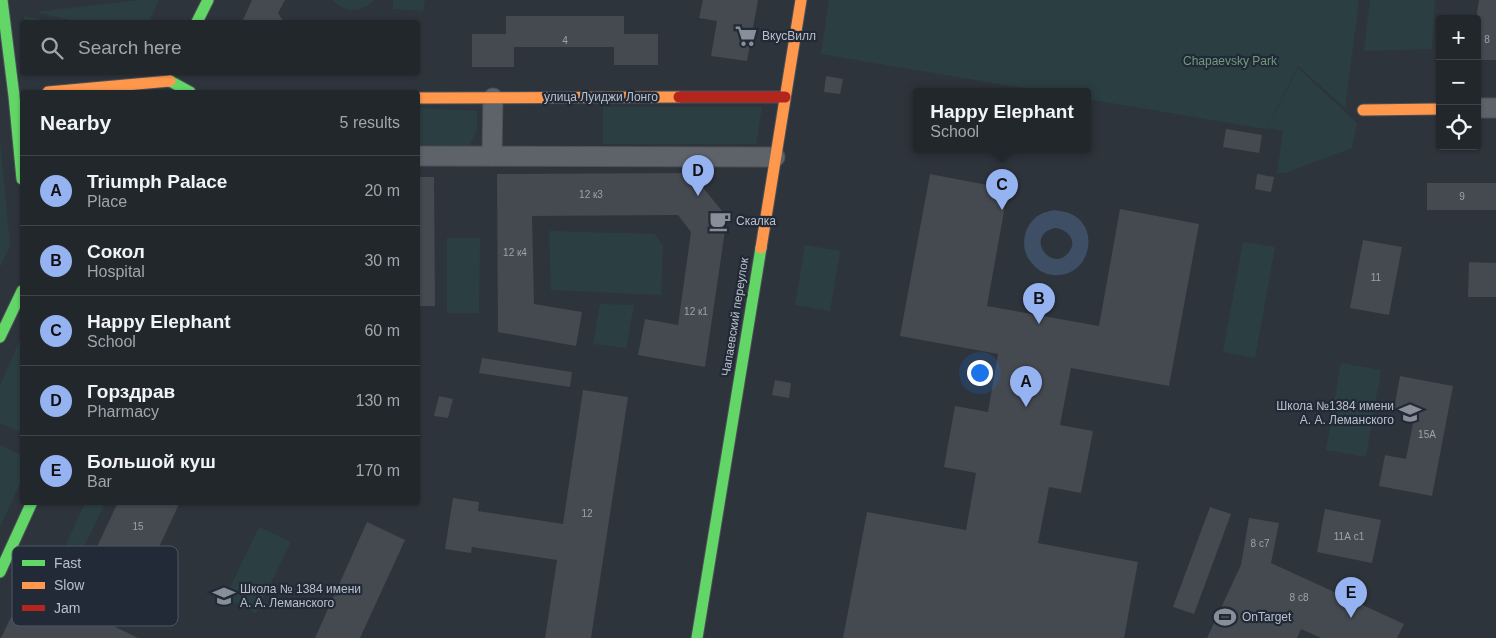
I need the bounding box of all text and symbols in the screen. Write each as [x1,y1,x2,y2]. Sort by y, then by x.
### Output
map controls [1436,15,1481,150]
button: + [1436,15,1481,60]
search box [20,20,420,75]
supermarket icon: ВкусВилл [733,23,759,49]
place label: ВкусВилл [762,29,816,43]
icon: search [38,34,66,62]
house number: 8 [1484,34,1490,45]
house number: 4 [562,35,568,46]
text: Search here [78,37,182,58]
park label: Chapaevsky Park [1183,54,1278,68]
button: − [1436,60,1481,105]
popup [913,88,1091,153]
street label: улица Луиджи Лонго [544,90,658,104]
text: Happy Elephant [930,101,1074,122]
button: locate [1436,105,1481,150]
text: Nearby [40,111,111,134]
text: 5 results [340,114,400,131]
text: School [930,123,979,140]
pin: D [682,155,714,196]
pin: C [986,169,1018,210]
text: Triumph Palace [87,171,227,192]
text: A [50,182,62,199]
text: 20 m [364,182,400,199]
house number: 12 к3 [579,189,603,200]
house number: 9 [1459,191,1465,202]
text: Place [87,193,127,210]
cafe icon: Скалка [707,208,733,234]
place label: Скалка [736,214,776,228]
text: Сокол [87,241,145,262]
house number: 12 к4 [503,247,527,258]
text: B [50,252,62,269]
text: 30 m [364,252,400,269]
street label: Чапаевский переулок [719,256,751,377]
text: Hospital [87,263,145,280]
house number: 11 [1371,272,1382,283]
pin: B [1023,283,1055,324]
house number: 12 к1 [684,306,708,317]
text: Happy Elephant [87,311,231,332]
text: C [50,322,62,339]
text: 60 m [364,322,400,339]
text: School [87,333,136,350]
your location [967,360,993,386]
pin: A [1010,366,1042,407]
text: Горздрав [87,381,175,402]
text: D [50,392,62,409]
text: 130 m [356,392,400,409]
place label: Школа №1384 имени А. А. Леманского [1276,399,1394,427]
school or university icon: Школа №1384 имени А. А. Леманского [1397,400,1423,426]
text: Pharmacy [87,403,159,420]
house number: 15А [1418,429,1436,440]
text: Большой куш [87,451,216,472]
text: E [51,462,61,479]
text: 170 m [356,462,400,479]
text: Bar [87,473,112,490]
house number: 12 [581,508,593,519]
house number: 15 [132,521,144,532]
house number: 11А с1 [1334,531,1365,542]
house number: 8 с7 [1251,538,1270,549]
legend [12,546,178,626]
text: Fast [54,555,81,571]
text: Slow [54,577,85,593]
pin: E [1335,577,1367,618]
place label: Школа № 1384 имени А. А. Леманского [240,582,361,610]
school or university icon: Школа № 1384 имени А. А. Леманского [211,583,237,609]
house number: 8 с8 [1290,592,1309,603]
text: Jam [54,600,80,616]
sports icon: OnTarget [1212,604,1238,630]
place label: OnTarget [1242,610,1292,624]

